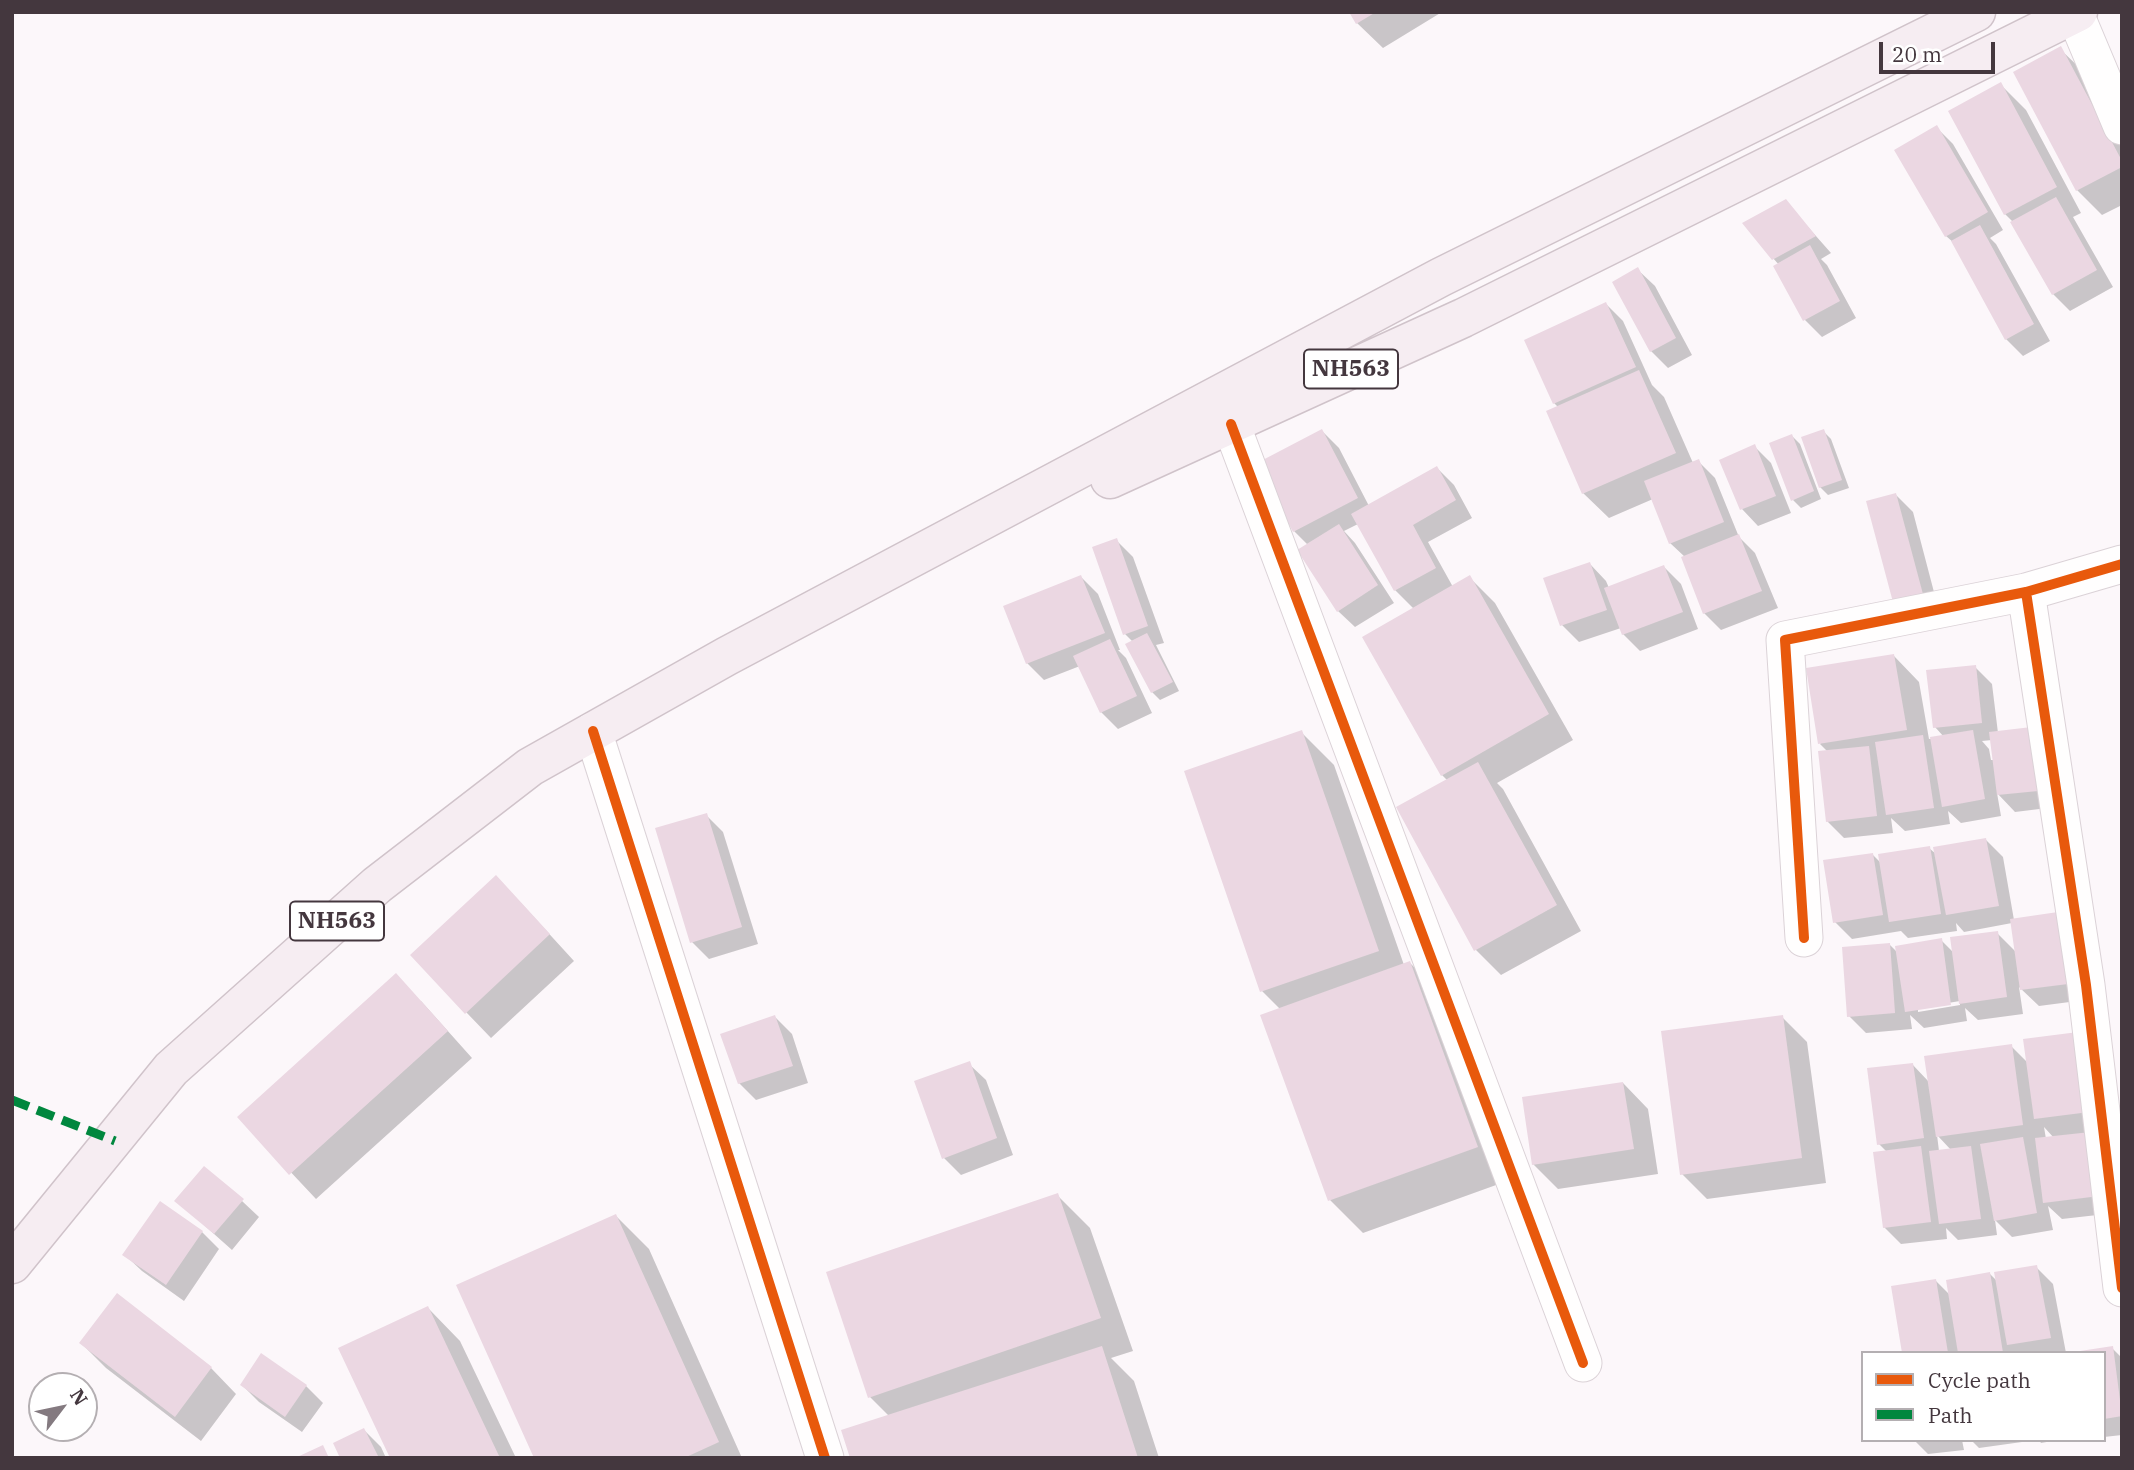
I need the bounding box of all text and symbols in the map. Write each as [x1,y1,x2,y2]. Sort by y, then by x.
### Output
scale bar [1882,28,1997,72]
text: 20 m [1892,40,1942,68]
road number: NH563 [1304,350,1398,388]
road number: NH563 [290,902,384,940]
legend [1861,1351,2106,1442]
text: Cycle path [1928,1366,2031,1394]
north arrow [28,1372,98,1442]
text: N [65,1384,93,1410]
text: Path [1928,1401,1973,1429]

